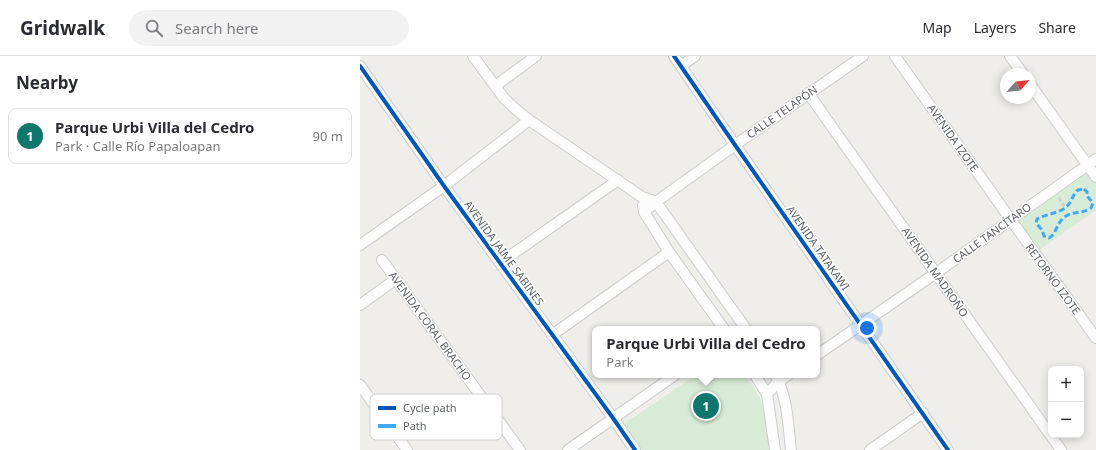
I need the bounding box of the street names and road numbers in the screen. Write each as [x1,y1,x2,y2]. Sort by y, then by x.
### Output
street label: CALLE TELAPÓN [743,82,820,142]
street label: AVENIDA IZOTE [924,101,982,175]
street label: AVENIDA JAIME SABINES [461,197,548,308]
street label: CALLE TANCÍTARO [949,199,1034,266]
street label: AVENIDA TATAKAWI [783,202,854,293]
street label: AVENIDA MADROÑO [899,224,972,320]
street label: RETORNO IZOTE [1022,240,1084,317]
street label: AVENIDA CORAL BRACHO [386,268,475,383]

